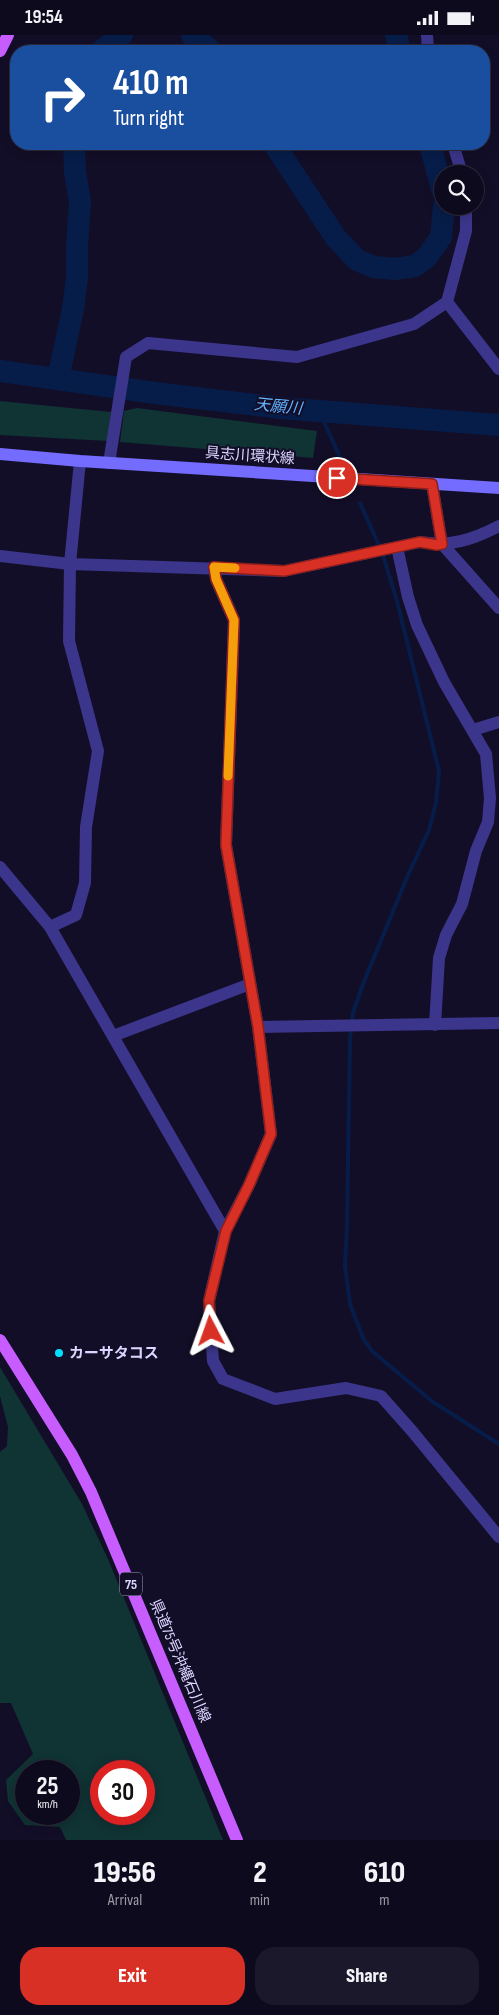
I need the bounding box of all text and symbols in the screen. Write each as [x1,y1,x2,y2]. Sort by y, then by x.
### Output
text: 19:54 [25,6,63,29]
text: 410 m [113,62,188,105]
icon: right [30,65,95,130]
text: Turn right [113,105,184,132]
map controls [434,165,484,215]
button: search [434,165,484,215]
water label: 天願川 [253,395,305,419]
street label: 具志川環状線 [204,443,296,469]
pin [316,457,358,499]
icon: arrive [323,464,351,492]
position arrow [184,1304,236,1356]
place label: カーサタコス [69,1344,159,1363]
marker: カーサタコス [53,1347,65,1359]
road number: 75 [120,1573,142,1595]
street label: 県道75号沖縄石川線 [145,1597,215,1725]
speed limit sign: 30 [90,1760,155,1825]
text: 25 [37,1771,58,1802]
text: km/h [37,1797,58,1812]
text: 19:56 [94,1855,156,1891]
text: 2 [253,1855,267,1891]
text: 610 [364,1855,405,1891]
text: Arrival [108,1891,142,1910]
text: min [250,1891,270,1910]
text: m [379,1891,390,1910]
button: Exit [20,1947,245,2005]
button: Share [255,1947,479,2005]

